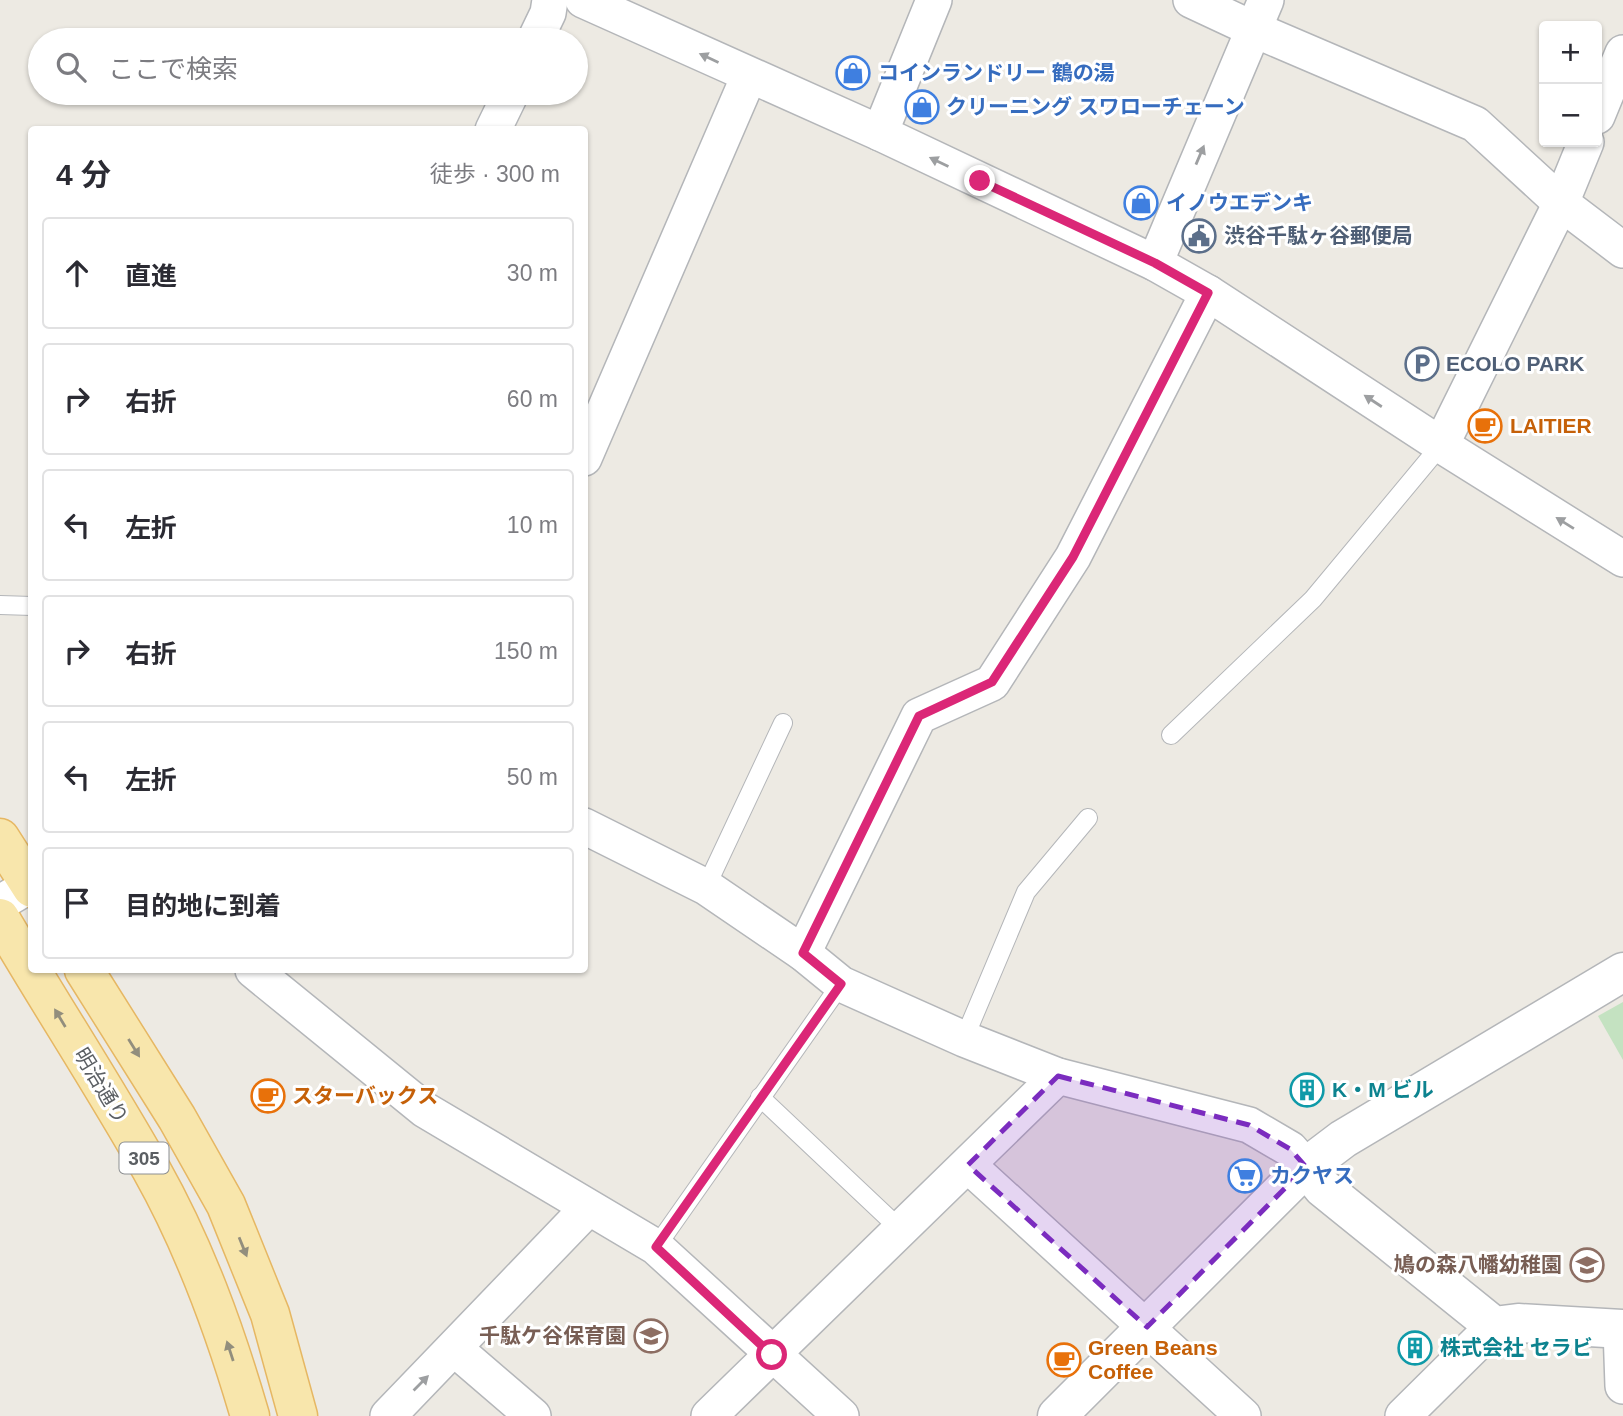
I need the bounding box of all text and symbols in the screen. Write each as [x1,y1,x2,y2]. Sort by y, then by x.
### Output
map controls [1539,21,1602,147]
button: + [1539,21,1602,84]
search box [28,28,588,105]
icon: search [52,48,90,86]
one-way arrow [699,52,719,64]
text: ここで検索 [108,54,238,84]
shop icon: コインランドリー 鶴の湯 [834,54,872,92]
place label: コインランドリー 鶴の湯 [878,61,1115,84]
button: − [1539,84,1602,147]
shop icon: クリーニング スワローチェーン [903,88,941,126]
place label: クリーニング スワローチェーン [946,95,1245,118]
one-way arrow [1194,145,1206,165]
one-way arrow [929,156,949,167]
text: 4 分 [56,158,111,191]
text: 徒歩 · 300 m [430,161,560,187]
route end [964,165,995,196]
shop icon: イノウエデンキ [1122,184,1160,222]
place label: イノウエデンキ [1166,191,1313,214]
public building icon: 渋谷千駄ヶ谷郵便局 [1180,217,1218,255]
place label: 渋谷千駄ヶ谷郵便局 [1224,224,1413,247]
icon: ahead [58,254,96,292]
text: 30 m [507,260,558,286]
text: 直進 [125,261,177,291]
parking icon: ECOLO PARK [1403,345,1441,383]
place label: ECOLO PARK [1446,352,1584,375]
icon: right [58,380,96,418]
text: 60 m [507,386,558,412]
text: 右折 [125,387,177,417]
one-way arrow [1364,395,1383,408]
cafe icon: LAITIER [1466,407,1504,445]
place label: LAITIER [1510,414,1592,437]
icon: left [58,506,96,544]
text: 10 m [507,512,558,538]
text: 左折 [125,513,177,543]
one-way arrow [1556,517,1575,530]
icon: right [58,632,96,670]
text: 150 m [494,638,558,664]
text: 右折 [125,639,177,669]
icon: left [58,758,96,796]
text: 50 m [507,764,558,790]
text: 左折 [125,765,177,795]
icon: arrive [58,884,96,922]
text: 目的地に到着 [125,891,281,921]
one-way arrow [54,1009,66,1028]
one-way arrow [127,1038,140,1058]
street label: 明治通り [70,1044,133,1128]
building icon: K・M ビル [1288,1071,1326,1109]
cafe icon: スターバックス [249,1077,287,1115]
place label: K・M ビル [1332,1078,1434,1101]
place label: スターバックス [292,1084,438,1107]
road number: 305 [120,1142,168,1174]
supermarket icon: カクヤス [1226,1157,1264,1195]
place label: カクヤス [1270,1164,1354,1187]
one-way arrow [237,1237,248,1258]
school or university icon: 鳩の森八幡幼稚園 [1568,1246,1606,1284]
place label: 鳩の森八幡幼稚園 [1394,1253,1562,1276]
school or university icon: 千駄ケ谷保育園 [632,1317,670,1355]
place label: 千駄ケ谷保育園 [479,1324,626,1347]
building icon: 株式会社 セラビ [1396,1329,1434,1367]
place label: Green Beans Coffee [1088,1336,1218,1383]
place label: 株式会社 セラビ [1440,1336,1593,1359]
route start [756,1339,787,1370]
one-way arrow [224,1340,235,1361]
cafe icon: Green Beans Coffee [1045,1341,1083,1379]
one-way arrow [412,1375,429,1391]

